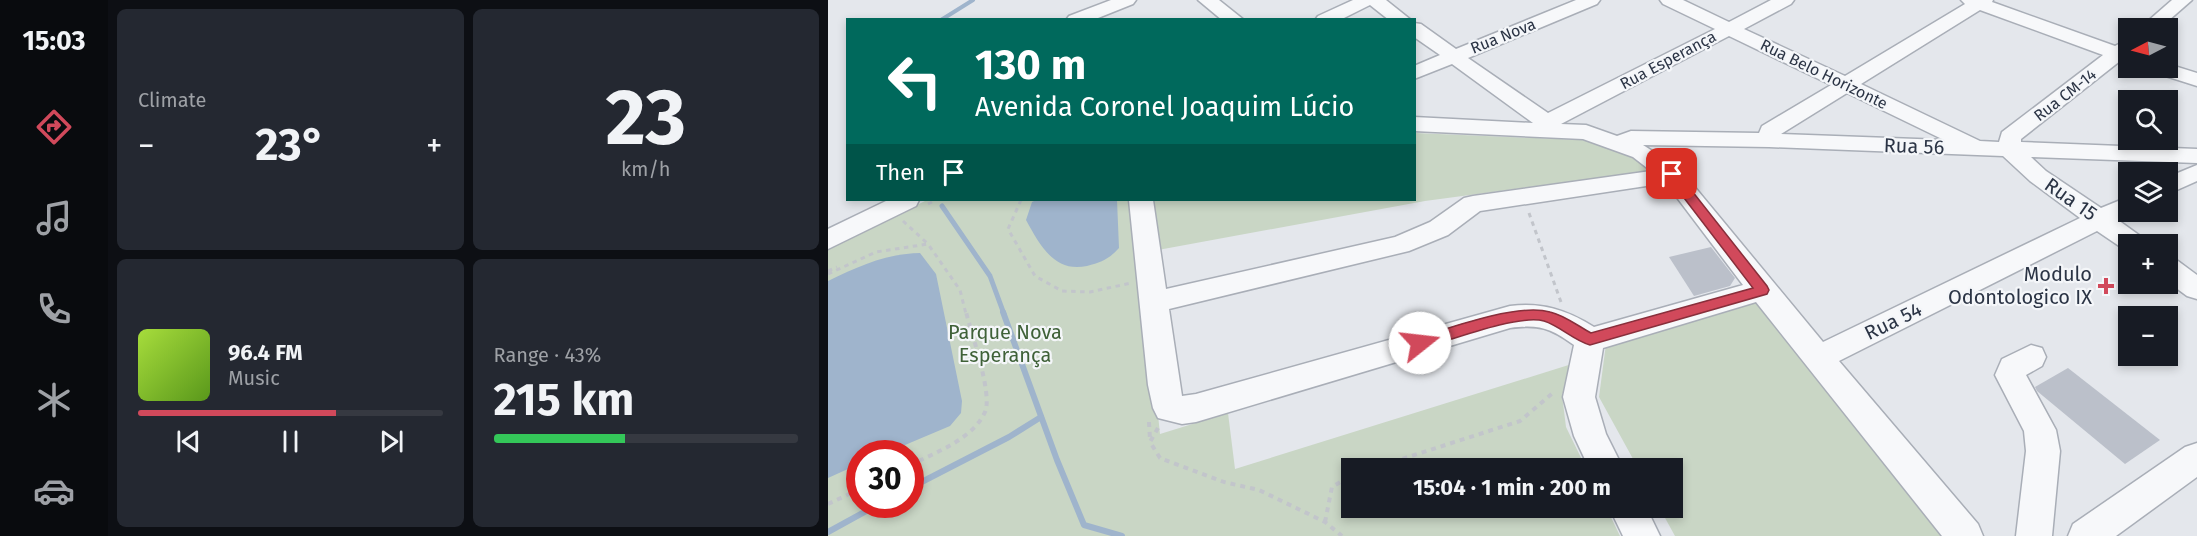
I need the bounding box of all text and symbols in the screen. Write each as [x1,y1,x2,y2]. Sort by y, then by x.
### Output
street label: Rua Nova [1468,14,1538,58]
north arrow [2118,18,2178,78]
map controls [2118,18,2178,366]
text: 15:03 [22,25,86,57]
street label: Rua Esperança [1617,27,1720,94]
street label: Rua Belo Horizonte [1757,35,1891,113]
text: 130 m [975,40,1086,90]
icon: left [876,42,954,120]
street label: Rua CM-14 [2030,64,2100,125]
text: 23 [606,71,686,165]
text: Climate [138,88,206,112]
button: search [2118,90,2178,150]
text: Avenida Coronel Joaquim Lúcio [975,91,1354,123]
icon: directions [33,106,75,148]
text: 23° [255,118,325,172]
text: − [138,126,155,166]
text: + [426,126,442,166]
street label: Rua 56 [1883,133,1945,159]
pin [1646,148,1697,199]
icon: arrive [937,156,970,189]
text: km/h [621,157,671,181]
icon: arrive [1655,157,1688,190]
text: Then [876,159,925,186]
button: layers [2118,162,2178,222]
street label: Rua 15 [2040,172,2102,226]
icon: music [33,197,75,239]
button: + [2118,234,2178,294]
place label: Modulo Odontologico IX [1948,262,2092,309]
marker: Modulo Odontologico IX [2097,277,2115,295]
icon: phone [33,288,75,330]
street label: Rua 54 [1861,297,1926,345]
button: − [2118,306,2178,366]
position arrow [1388,311,1452,375]
park label: Parque Nova Esperança [948,320,1062,368]
text: 96.4 FM [228,339,303,366]
text: Range · 43% [494,343,601,367]
text: Music [228,366,280,390]
text: 215 km [494,373,634,427]
icon: climate [33,379,75,421]
icon: previous [172,425,205,458]
icon: pause [274,425,307,458]
icon: next [375,425,408,458]
speed limit sign: 30 [846,440,924,518]
icon: car [33,470,75,512]
text: 15:04 · 1 min · 200 m [1413,474,1611,501]

